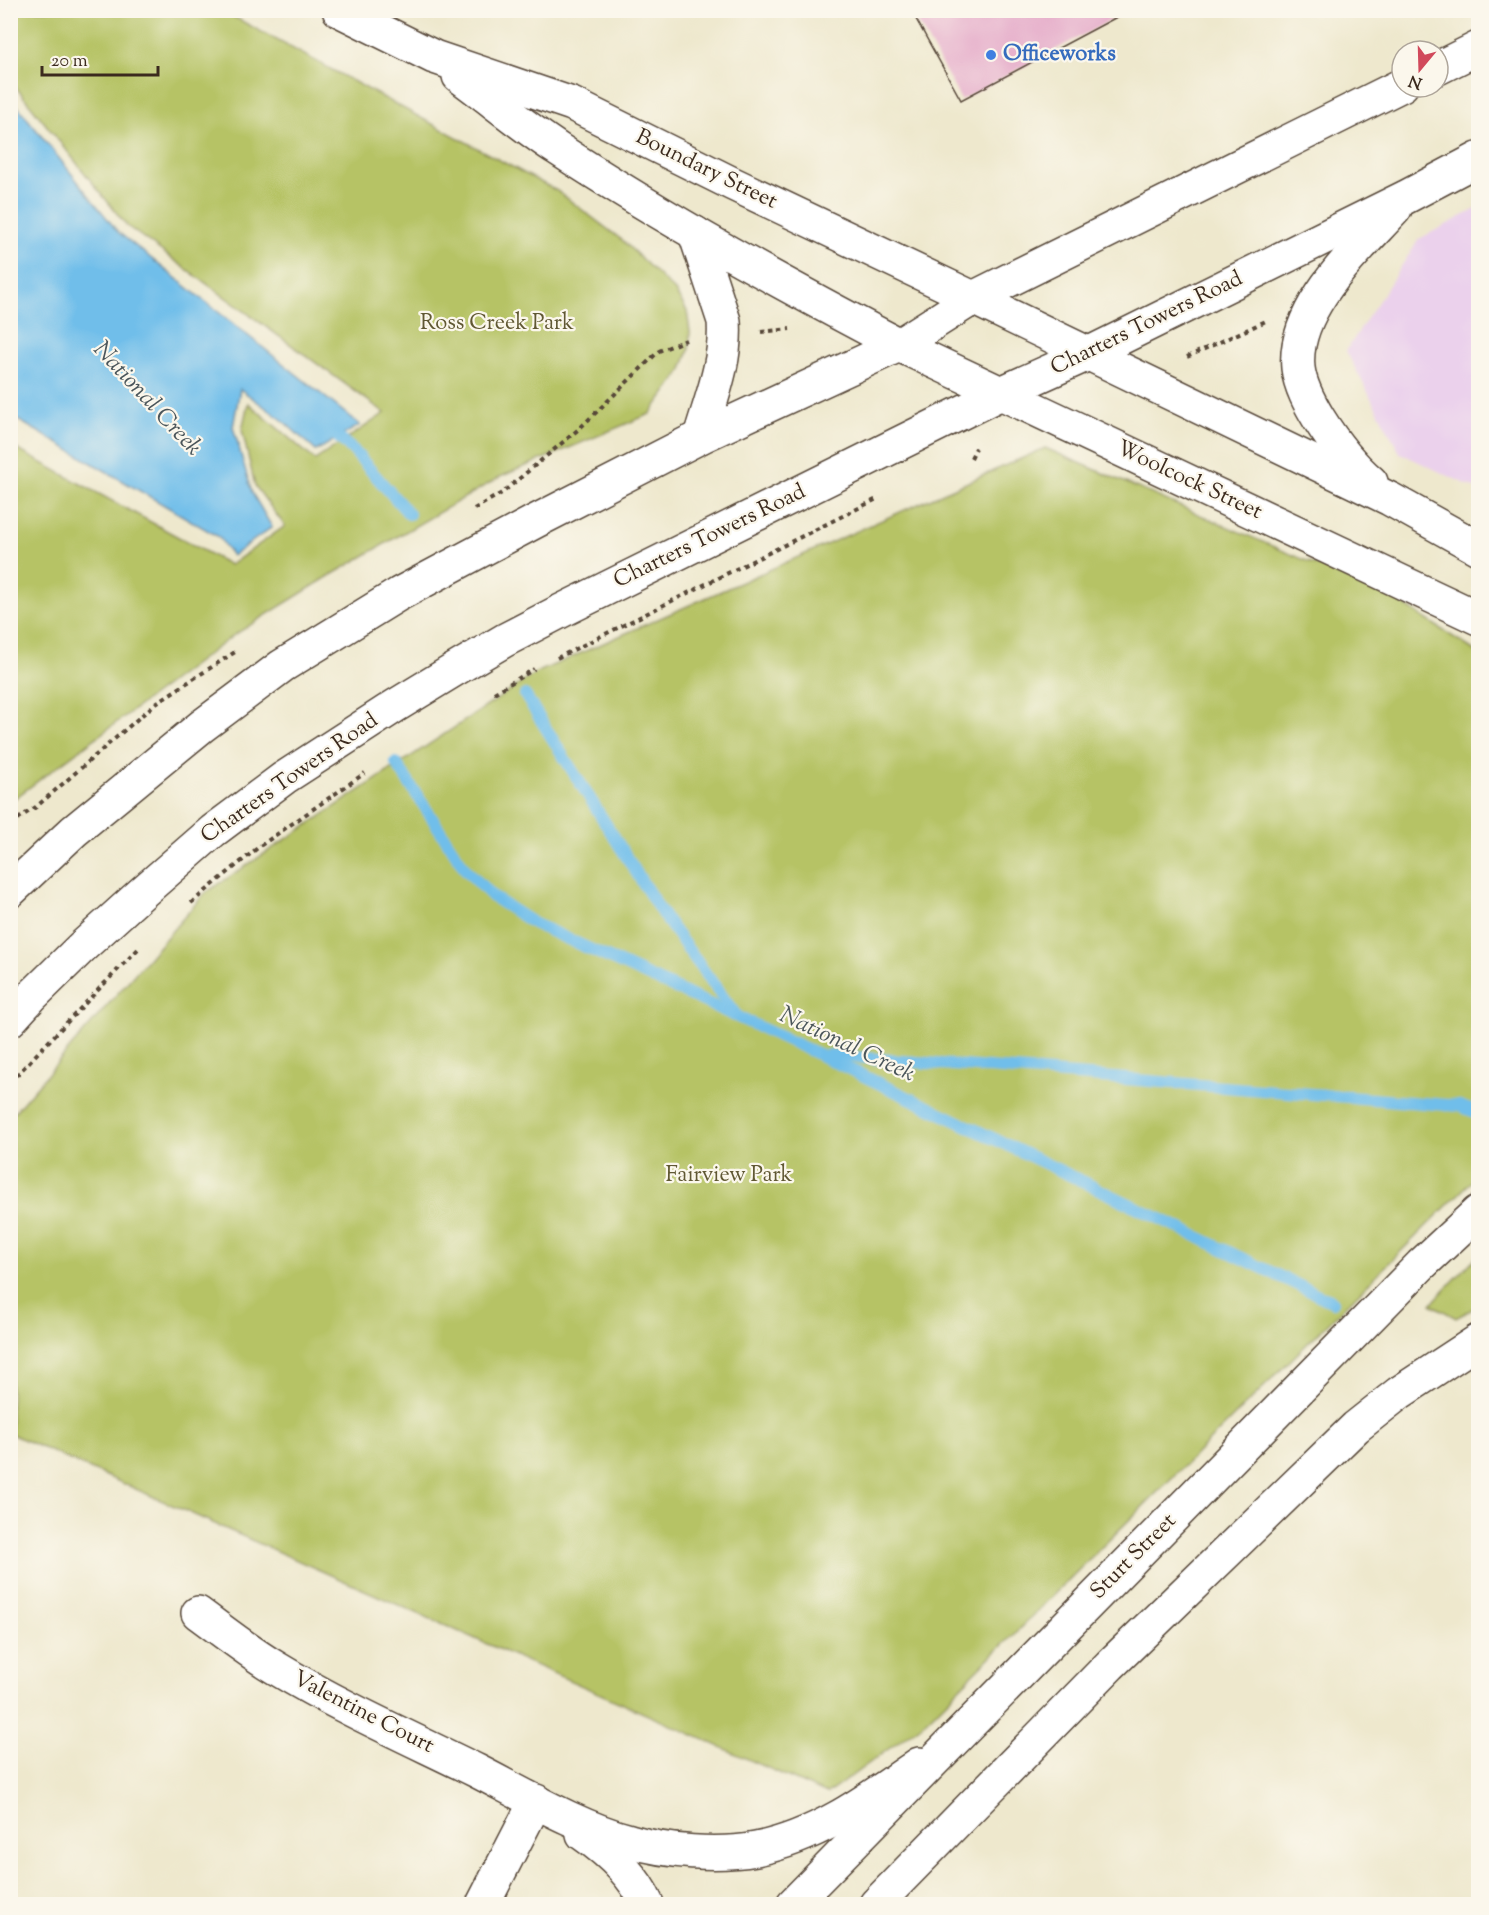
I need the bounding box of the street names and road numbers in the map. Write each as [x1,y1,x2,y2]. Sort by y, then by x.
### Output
street label: Boundary Street [630,122,783,218]
street label: Charters Towers Road [1046,264,1248,384]
street label: Woolcock Street [1111,433,1268,529]
street label: Charters Towers Road [609,477,811,597]
street label: Charters Towers Road [195,706,385,852]
street label: Sturt Street [1084,1506,1185,1607]
street label: Valentine Court [287,1664,440,1763]

